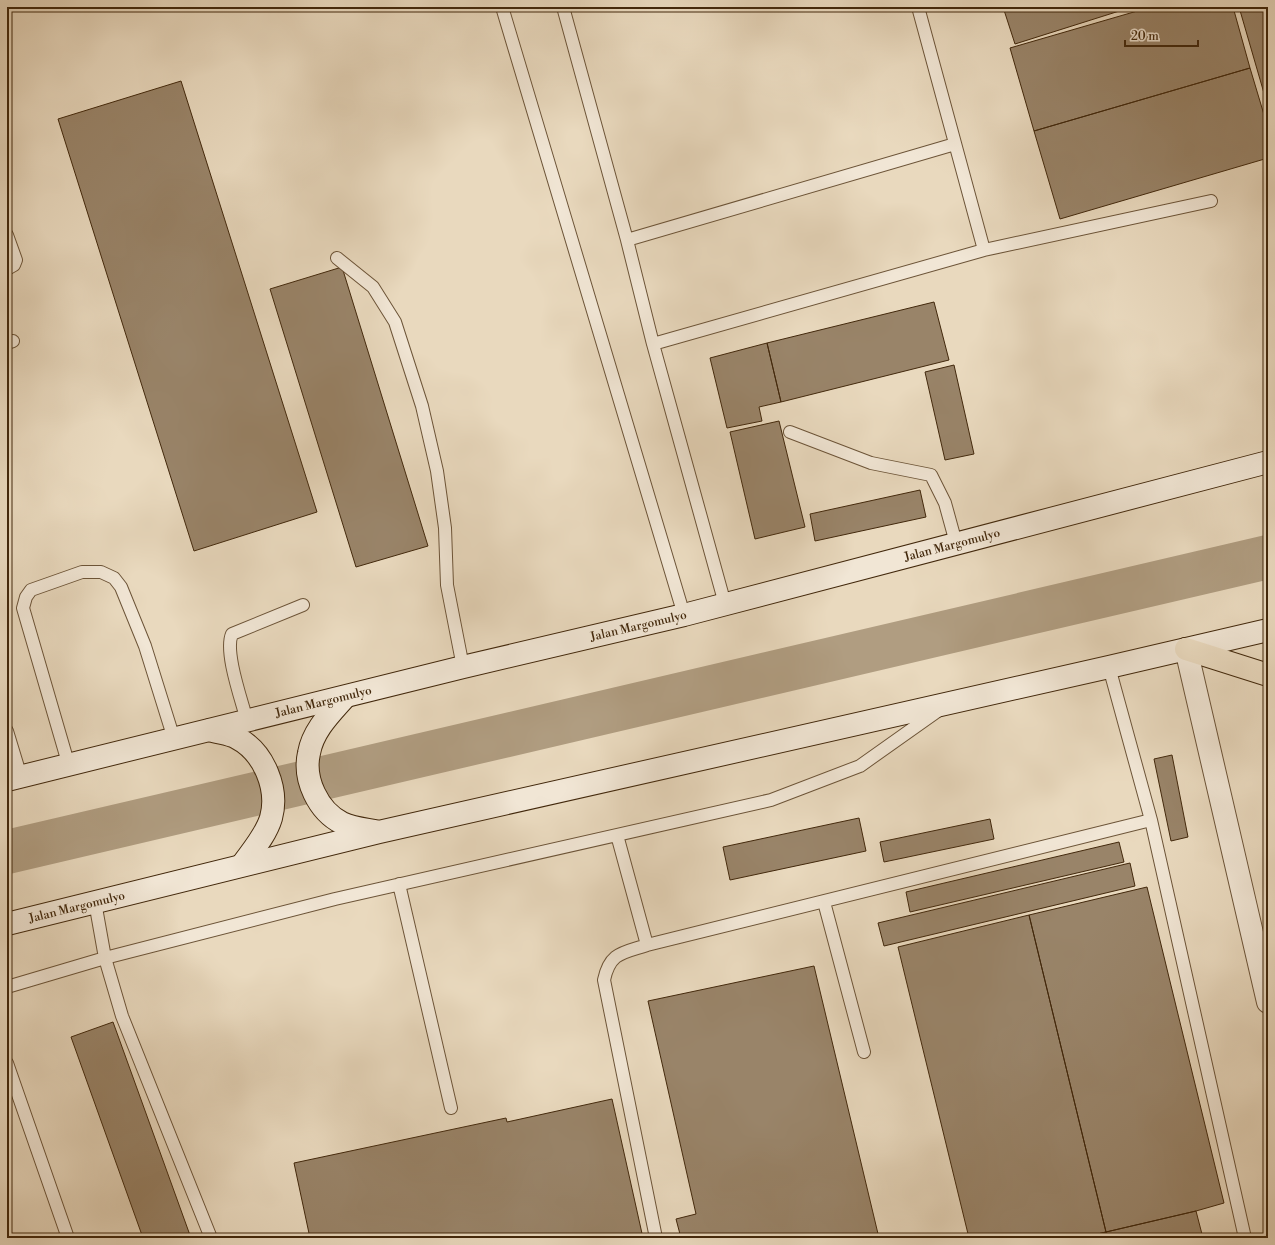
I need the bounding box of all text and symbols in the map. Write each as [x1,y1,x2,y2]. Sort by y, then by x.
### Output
scale bar [1125,22,1198,48]
text: 20 m [1131,29,1159,44]
street label: Jalan Margomulyo [902,525,1002,565]
street label: Jalan Margomulyo [588,608,688,645]
street label: Jalan Margomulyo [273,683,373,721]
street label: Jalan Margomulyo [26,888,127,927]

